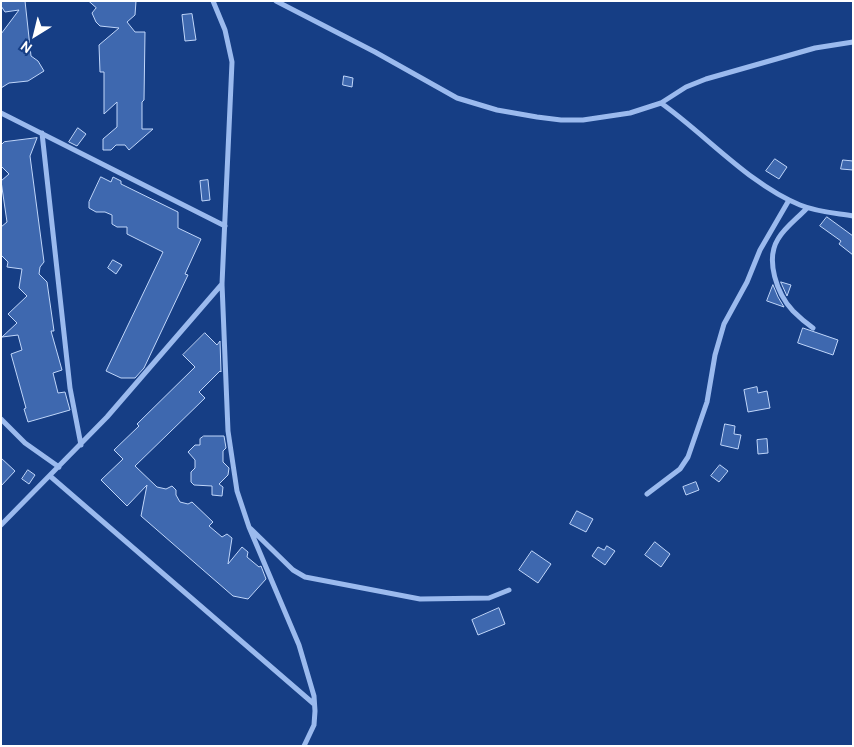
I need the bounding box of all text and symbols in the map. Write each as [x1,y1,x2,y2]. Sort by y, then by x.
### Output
north arrow [10,10,60,60]
text: N [17,37,35,57]

